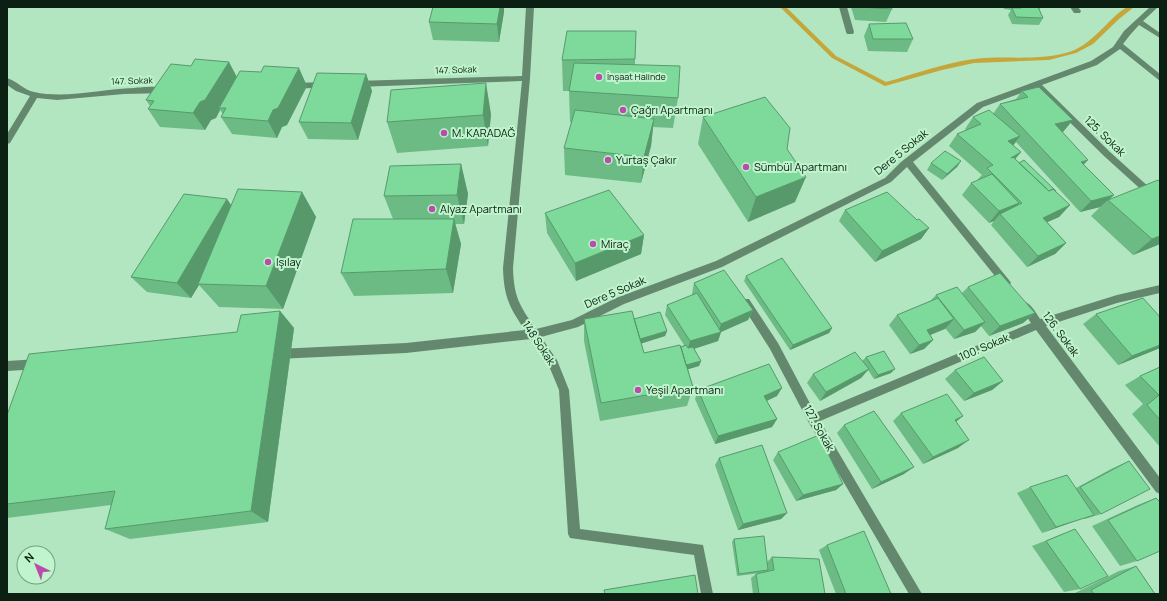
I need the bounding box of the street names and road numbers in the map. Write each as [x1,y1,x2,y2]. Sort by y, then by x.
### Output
street label: 147. Sokak [435,62,478,77]
street label: 147. Sokak [111,73,154,88]
street label: 125. Sokak [1081,112,1130,160]
street label: Dere 5 Sokak [871,125,931,178]
street label: Dere 5 Sokak [582,272,648,311]
street label: 126. Sokak [1040,308,1084,360]
street label: 148 Sokak [520,318,560,368]
street label: 100. Sokak [956,329,1012,364]
street label: 127. Sokak [801,402,839,454]

